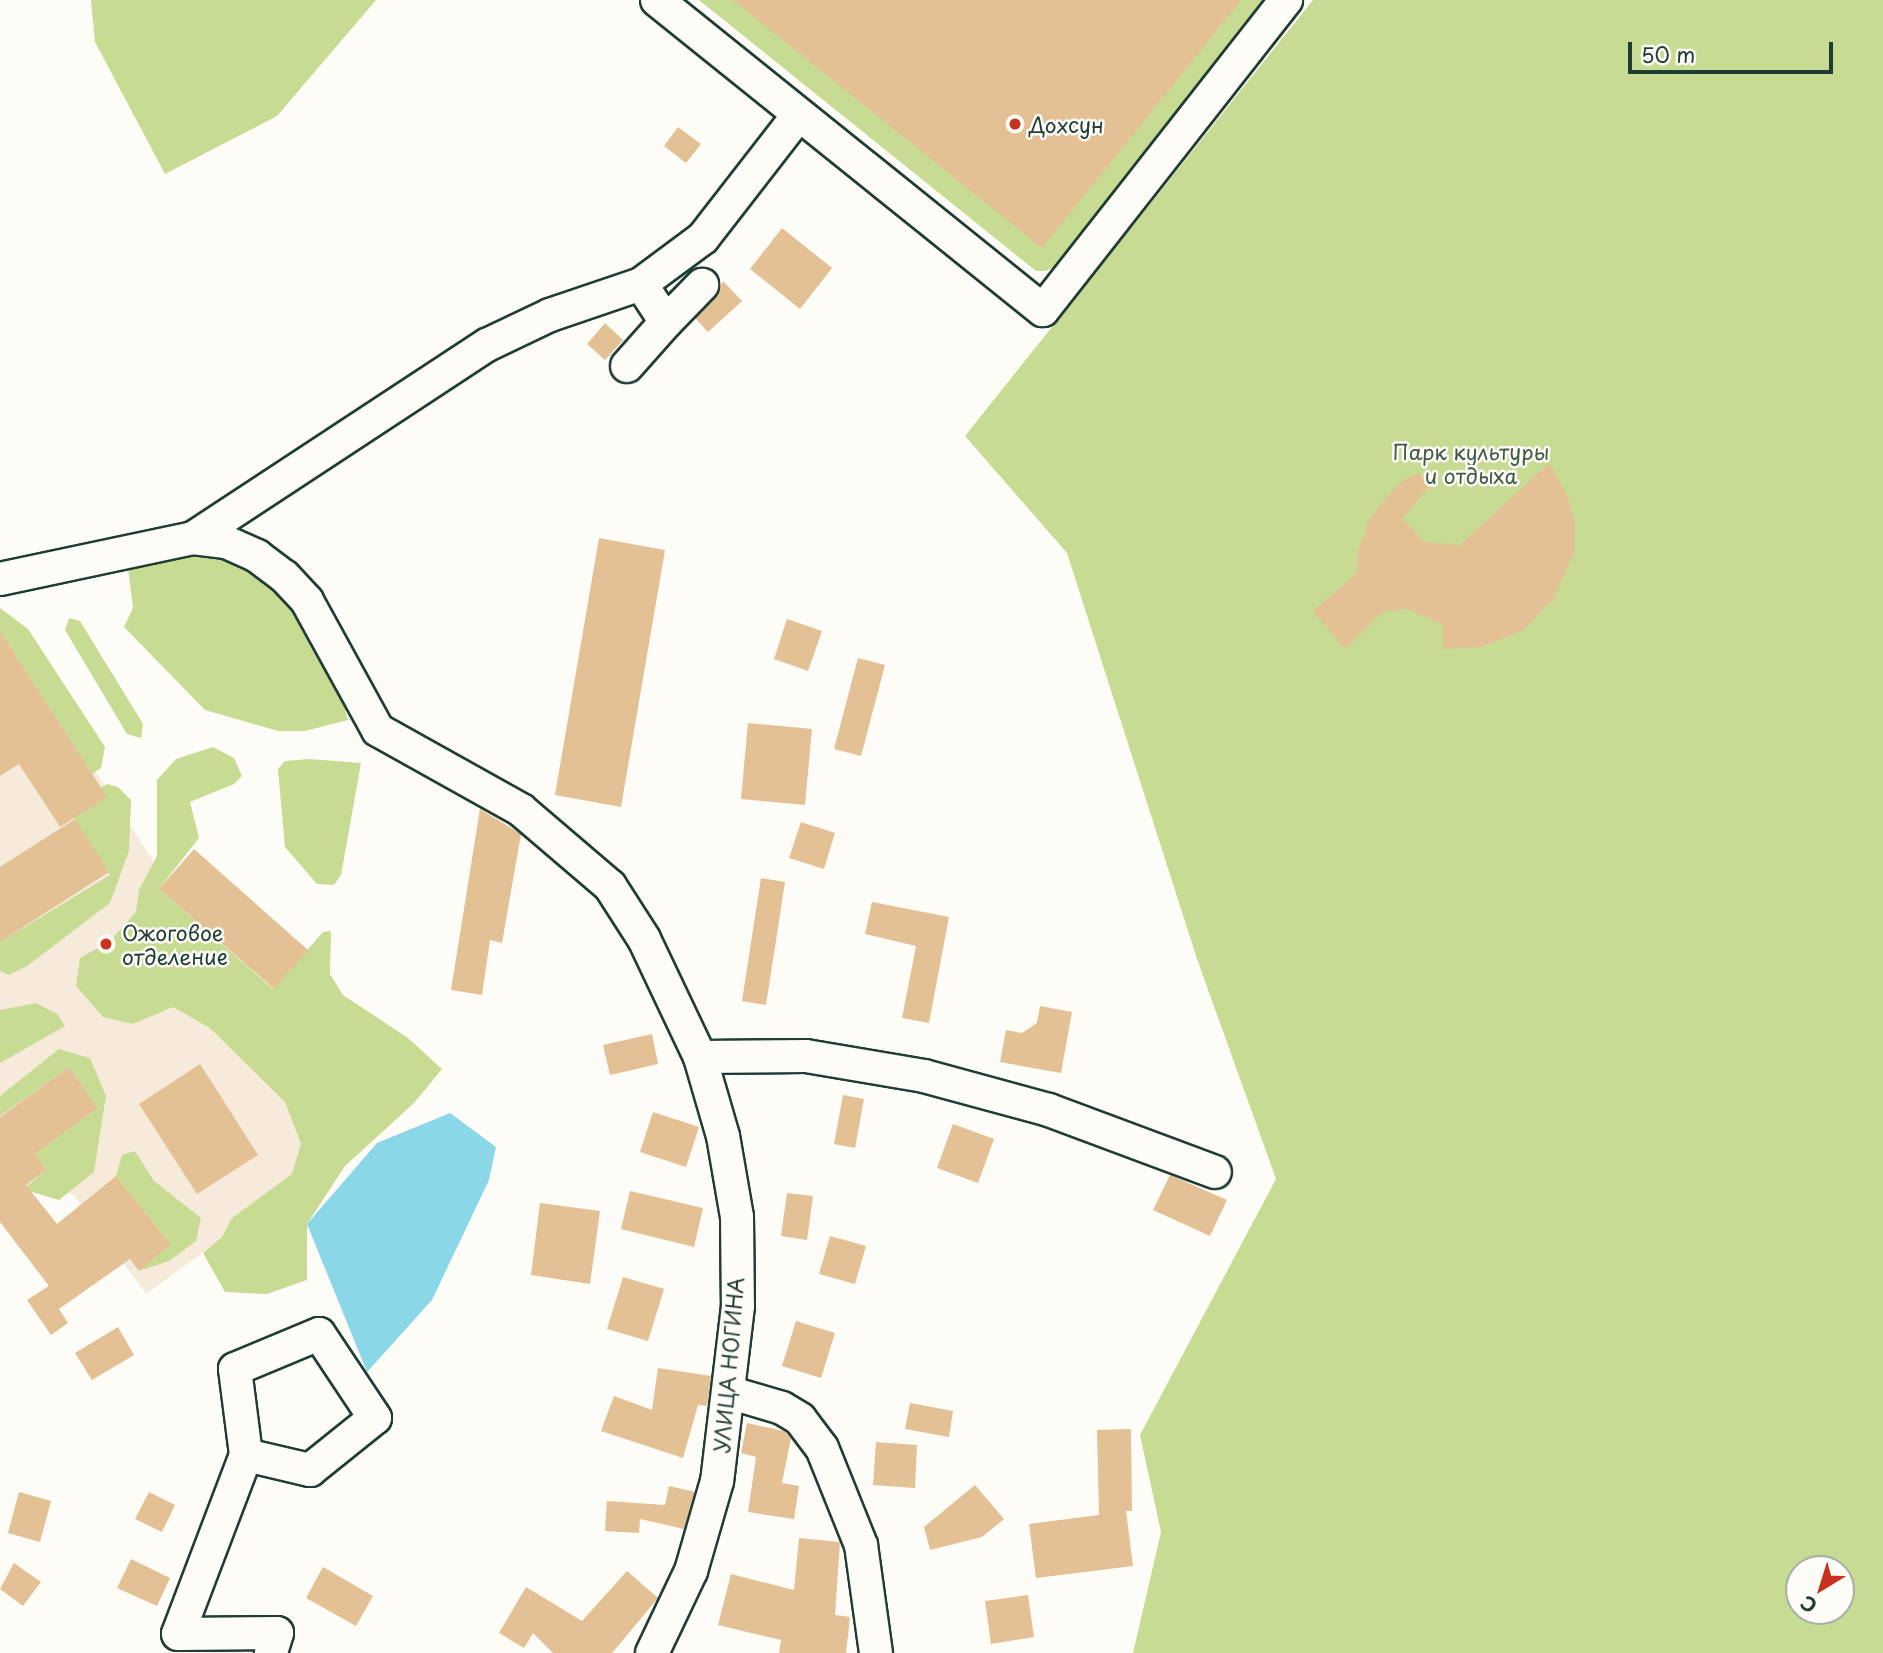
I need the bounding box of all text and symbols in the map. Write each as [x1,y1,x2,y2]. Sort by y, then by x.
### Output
scale bar [1631,28,1836,72]
text: 50 m [1641,38,1695,70]
place label: Дохсун [1029,111,1104,137]
marker: Дохсун [1007,116,1023,132]
park label: Парк культуры и отдыха [1392,438,1550,488]
place label: Ожоговое отделение [122,919,228,969]
marker: Ожоговое отделение [96,934,116,954]
street label: УЛИЦА НОГИНА [708,1275,748,1455]
north arrow [1785,1555,1855,1625]
text: С [1794,1590,1823,1620]

